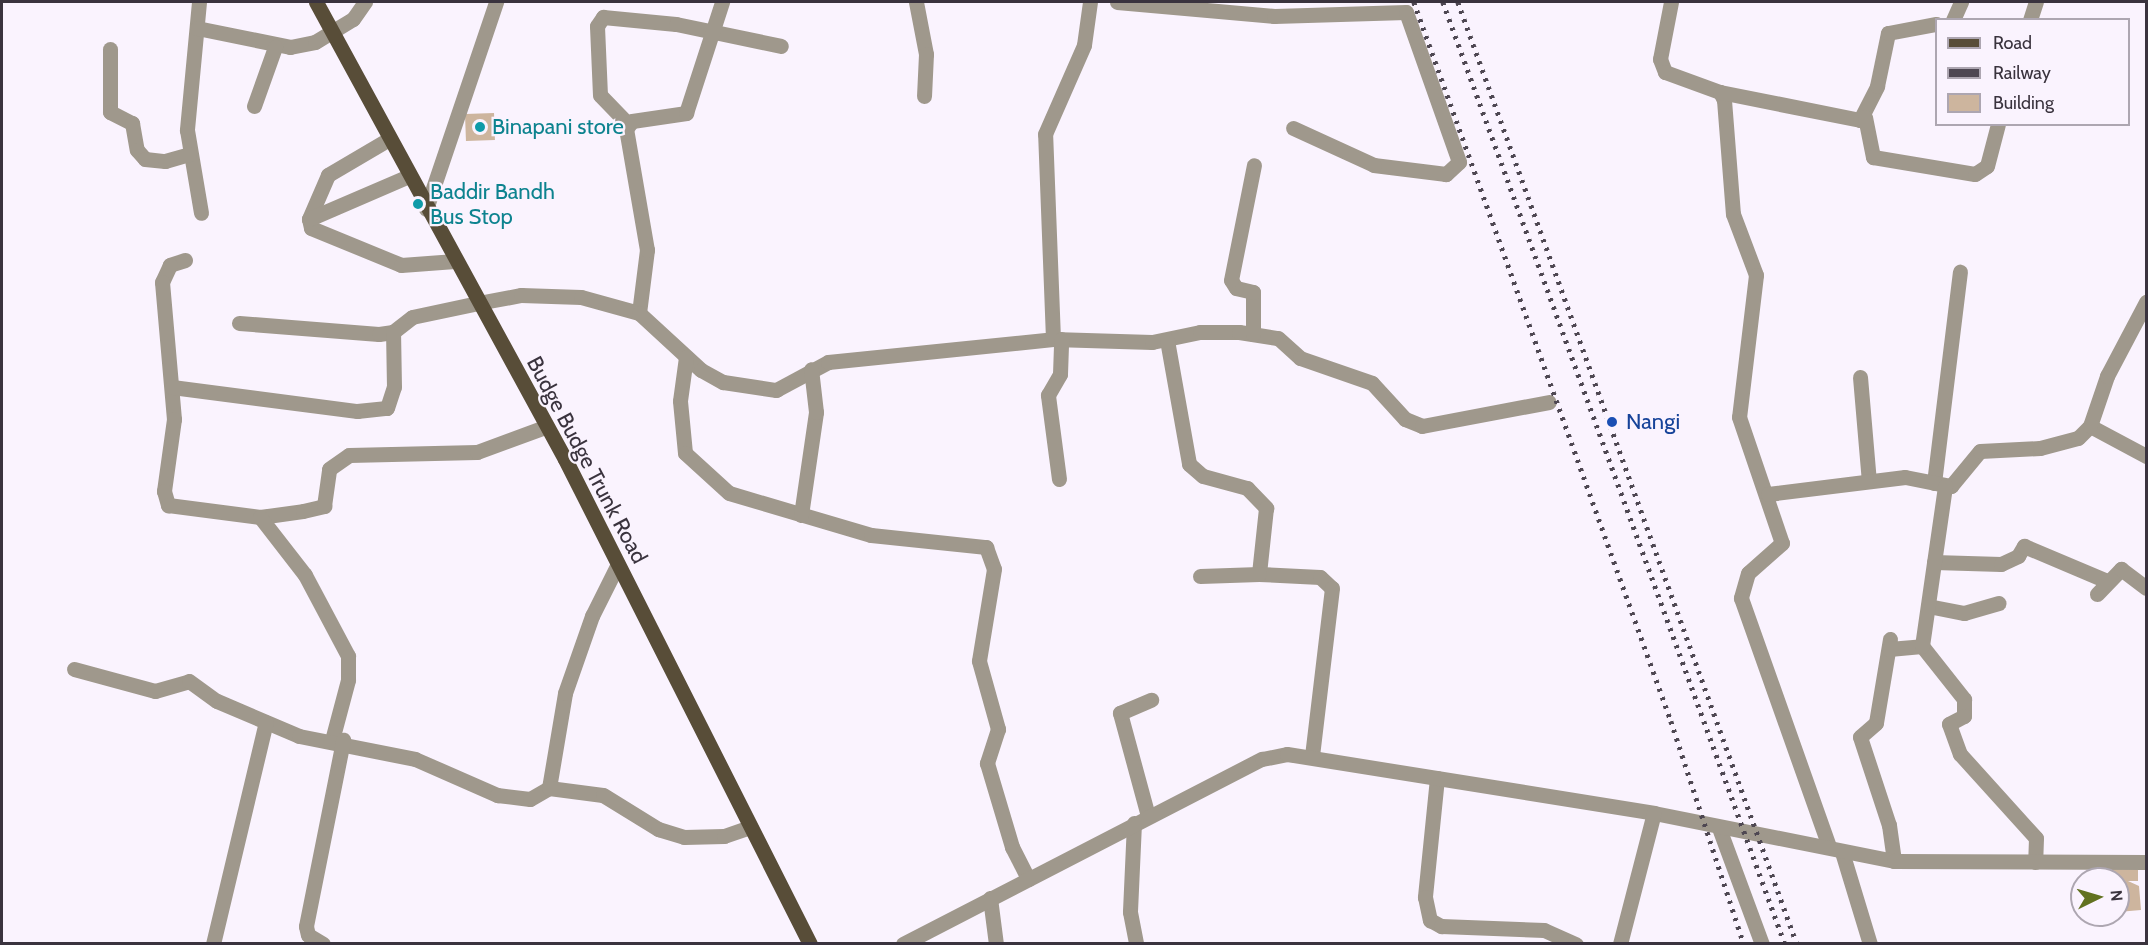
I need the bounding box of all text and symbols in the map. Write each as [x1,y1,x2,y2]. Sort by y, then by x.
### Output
legend [1935,18,2130,126]
text: Road [1993,32,2032,54]
text: Railway [1993,62,2051,84]
text: Building [1993,92,2054,114]
place label: Binapani store [492,114,624,140]
marker: Binapani store [473,120,487,134]
place label: Baddir Bandh Bus Stop [430,178,555,230]
marker: Baddir Bandh Bus Stop [411,197,425,211]
street label: Budge Budge Trunk Road [521,352,653,568]
place label: Nangi [1626,409,1680,435]
marker: Nangi [1603,413,1621,431]
north arrow [2070,867,2130,927]
text: N [2106,889,2126,902]

